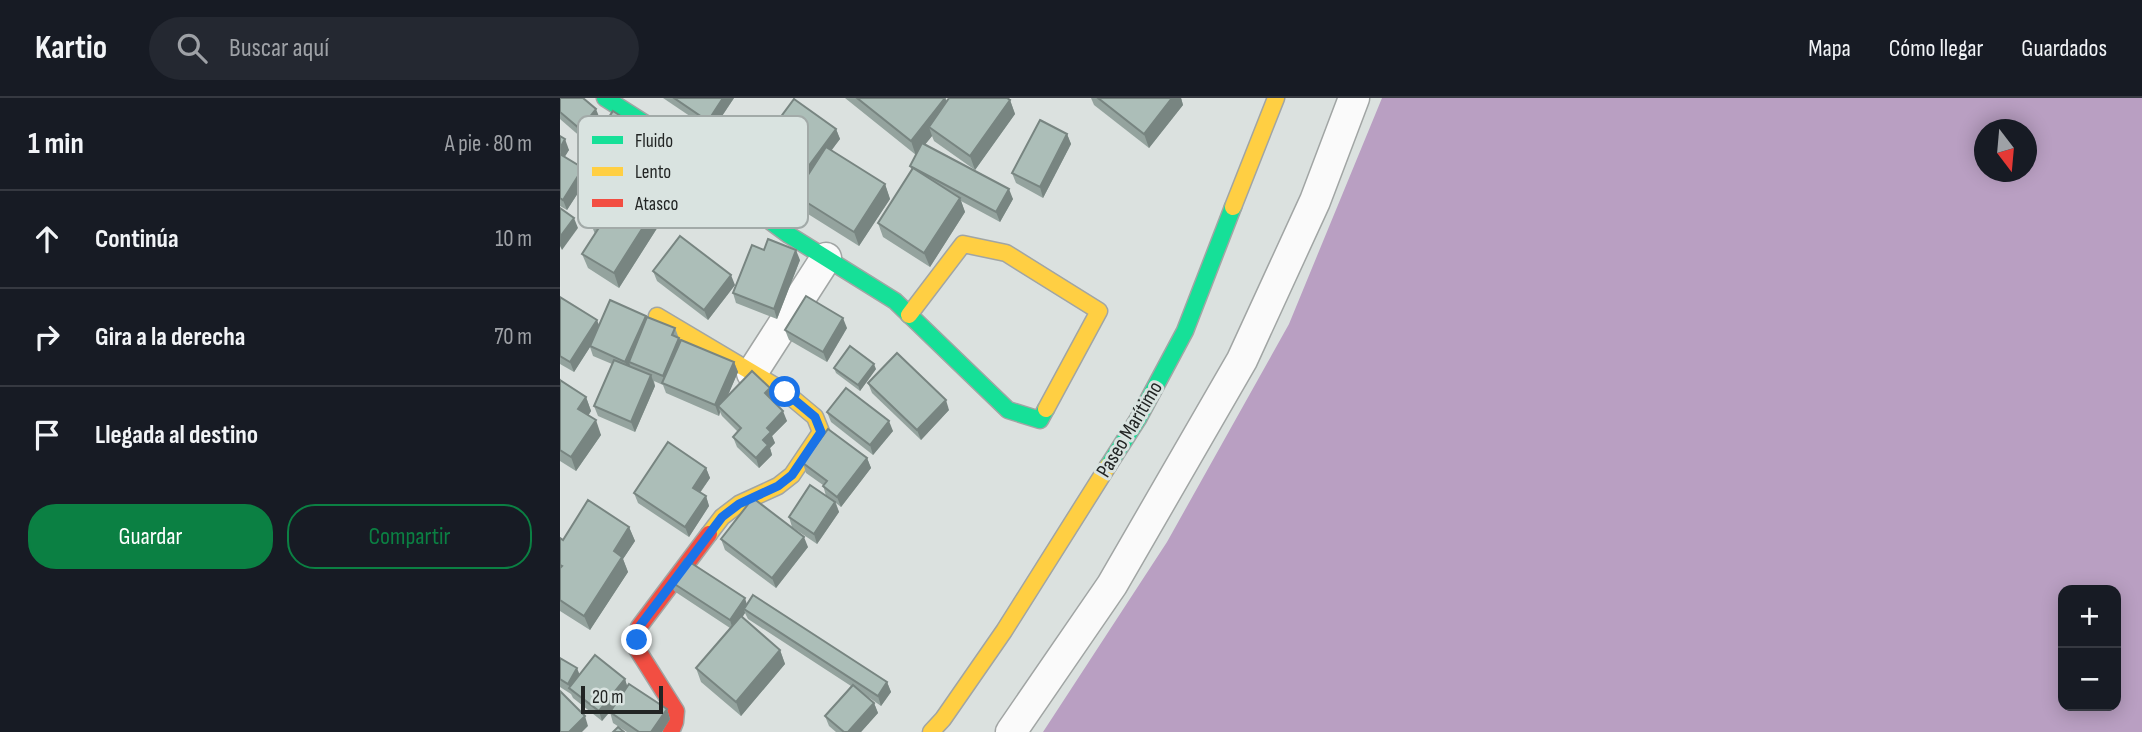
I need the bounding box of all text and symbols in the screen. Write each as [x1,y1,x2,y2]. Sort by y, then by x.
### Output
search box [149,17,639,80]
text: Kartio [35,28,107,68]
icon: search [173,29,211,67]
text: Buscar aquí [229,33,329,64]
text: Mapa [1808,34,1851,63]
text: Cómo llegar [1889,34,1983,63]
text: Guardados [2021,34,2107,63]
legend [578,116,808,228]
north arrow [1974,119,2037,182]
text: 1 min [28,126,84,162]
text: A pie · 80 m [445,130,532,158]
text: Fluido [635,130,673,153]
text: Lento [635,161,671,184]
text: Atasco [634,193,678,216]
icon: ahead [28,220,66,258]
text: Continúa [95,224,179,255]
text: 10 m [495,225,532,253]
icon: right [28,318,66,356]
text: Gira a la derecha [95,322,245,353]
text: 70 m [494,323,532,351]
route start [769,376,800,407]
street label: Paseo Marítimo [1091,377,1168,482]
icon: arrive [28,416,66,454]
text: Llegada al destino [95,420,258,451]
button: Guardar [28,504,273,569]
button: Compartir [287,504,532,569]
map controls [2058,585,2121,711]
button: + [2058,585,2121,648]
route end [621,624,652,655]
button: − [2058,648,2121,711]
scale bar [581,683,663,715]
text: 20 m [592,686,624,709]

